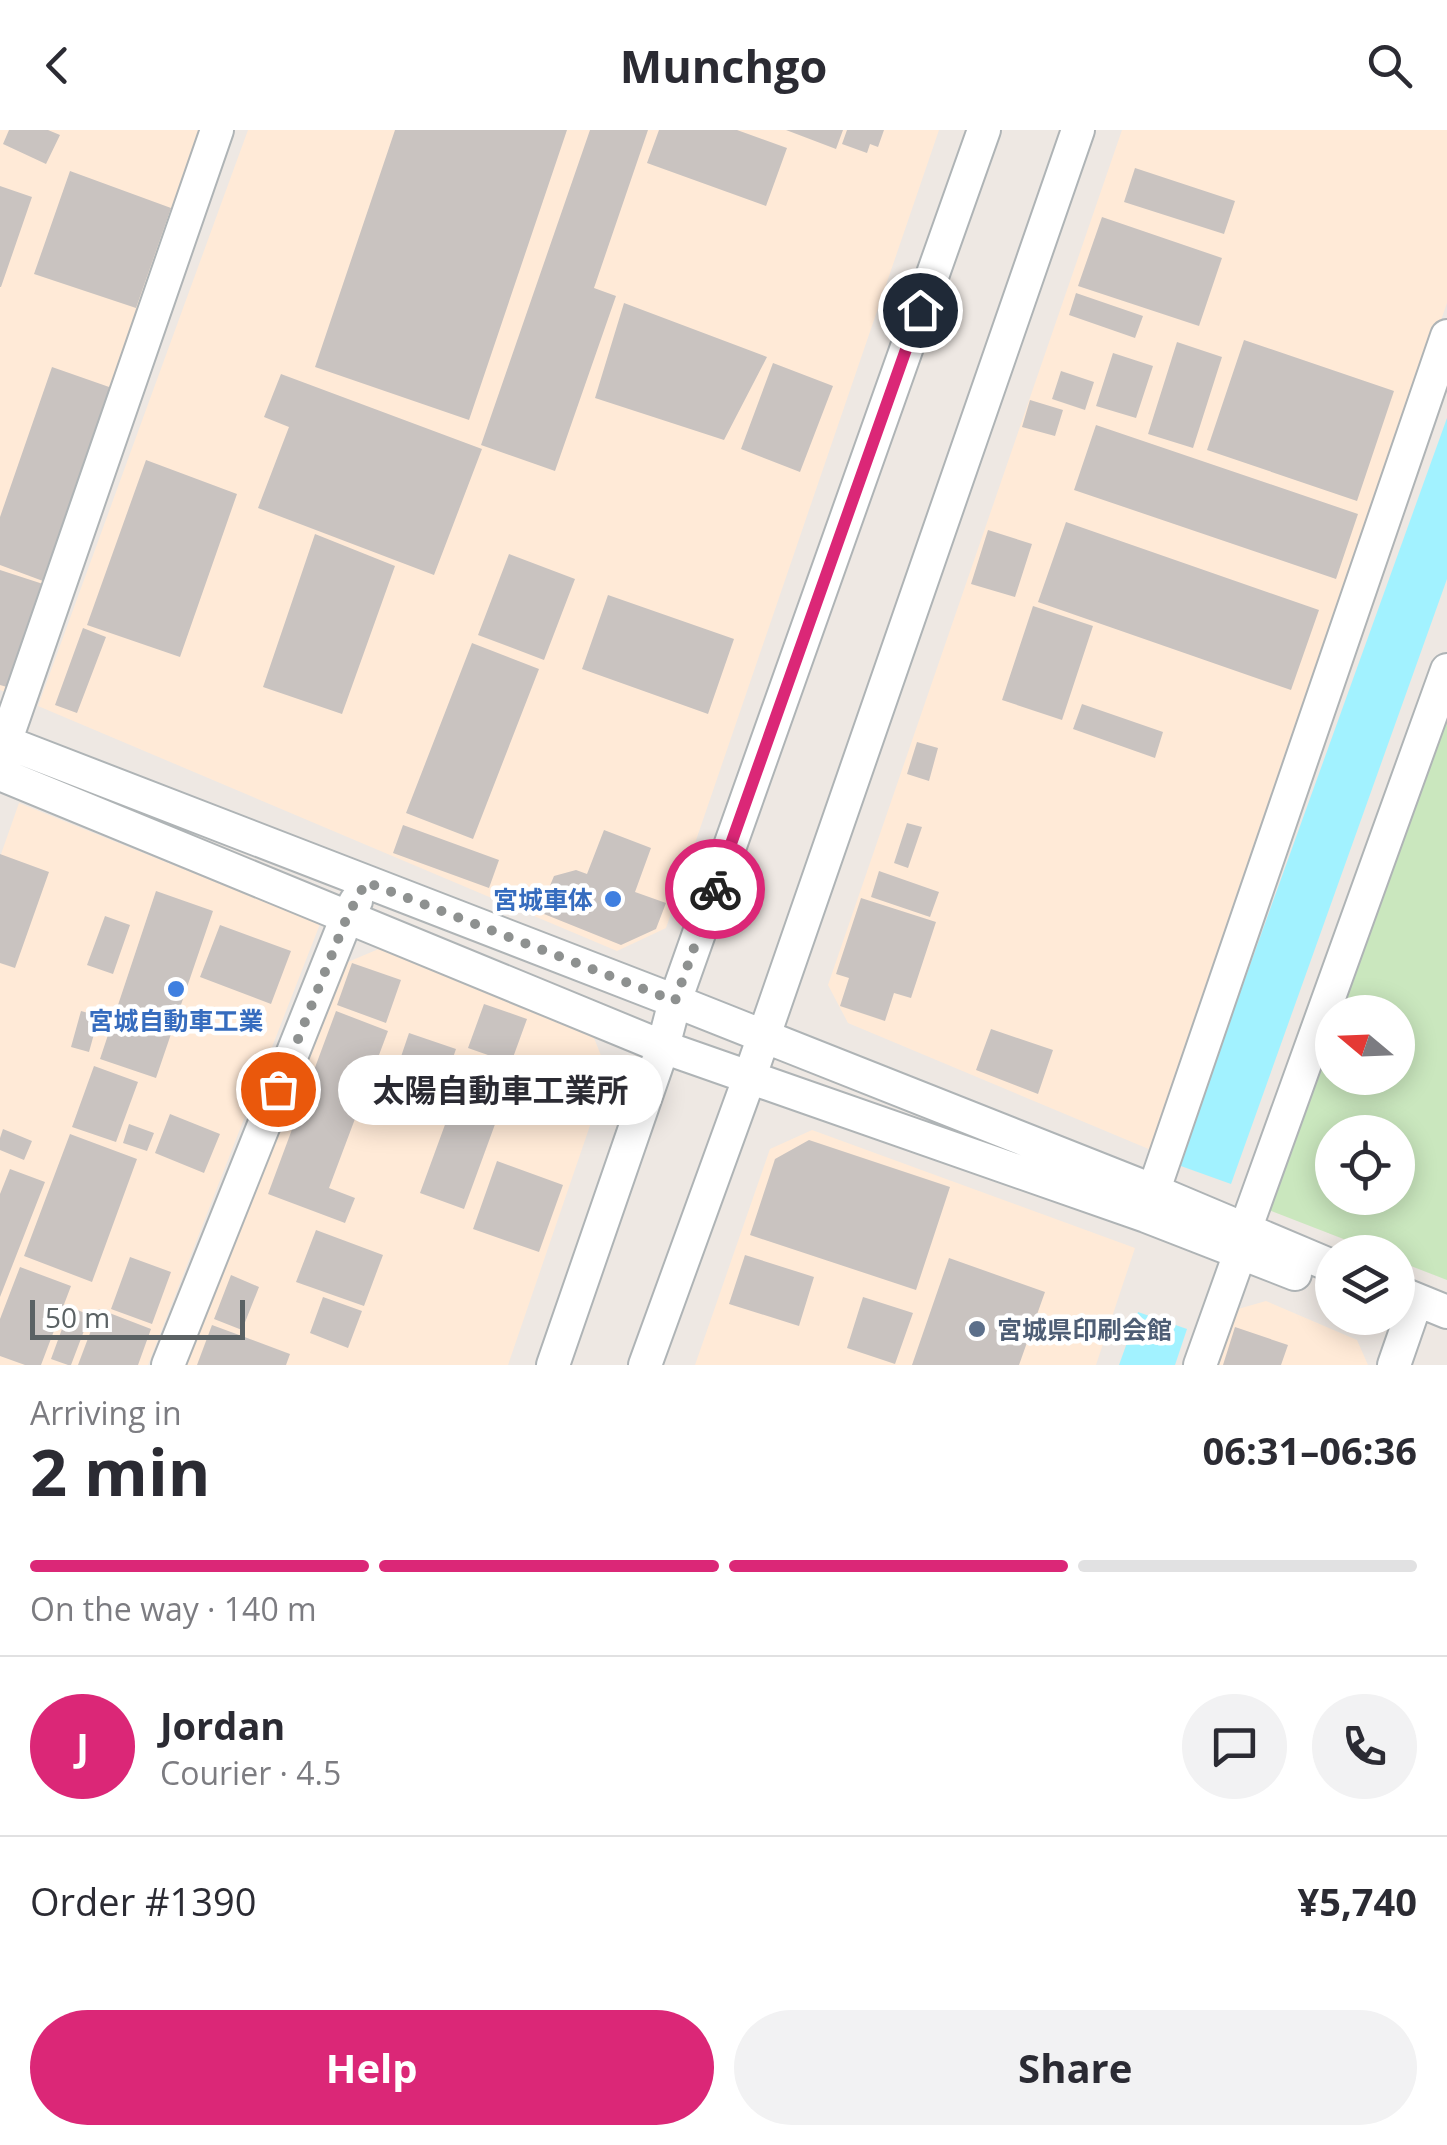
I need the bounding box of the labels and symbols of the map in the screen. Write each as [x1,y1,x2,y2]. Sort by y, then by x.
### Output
pin [878,268,963,353]
courier [665,839,765,939]
place label: 宮城車体 [493,882,593,916]
marker: 宮城車体 [602,888,624,910]
marker: 宮城自動車工業 [165,978,187,1000]
north arrow [1315,995,1415,1095]
place label: 宮城自動車工業 [88,1003,264,1037]
pin [236,1047,321,1132]
callout: 太陽自動車工業所 [338,1054,663,1124]
scale bar [30,1295,245,1340]
place label: 宮城県印刷会館 [997,1312,1172,1346]
marker: 宮城県印刷会館 [966,1318,988,1340]

